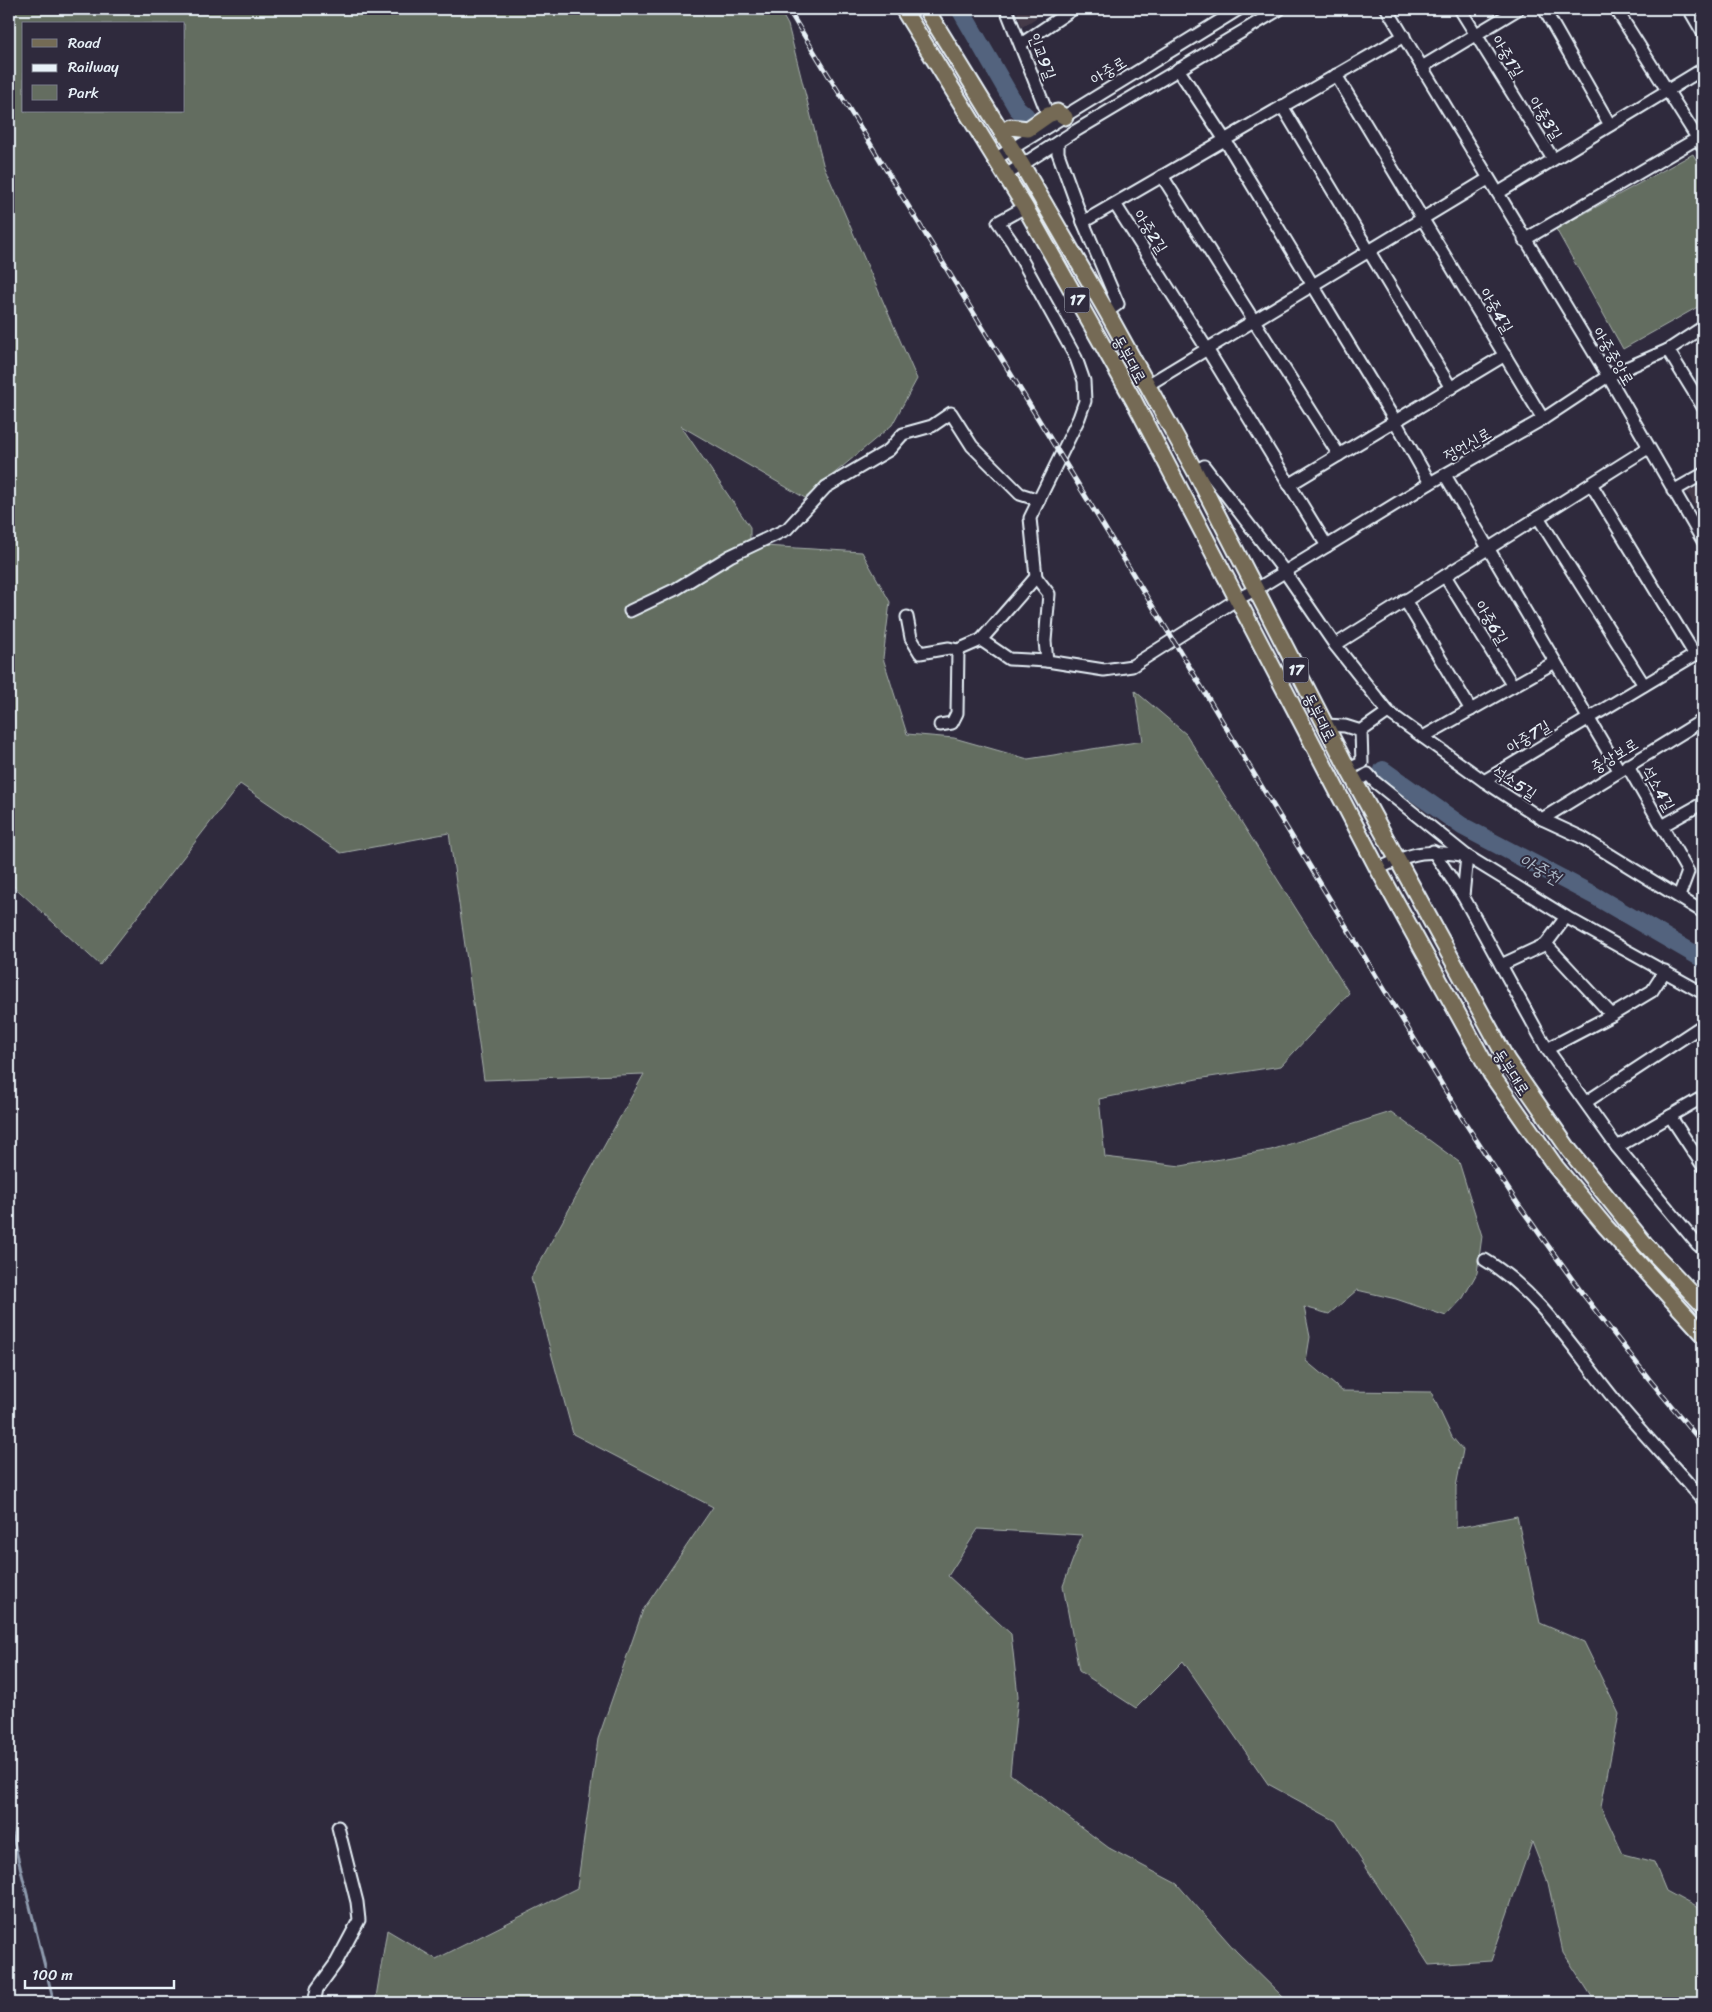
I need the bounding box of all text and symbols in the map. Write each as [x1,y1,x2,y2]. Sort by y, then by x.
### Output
legend [22,22,185,112]
street label: 인교9길 [1020,28,1065,84]
street label: 아중1길 [1483,29,1532,83]
text: Road [68,30,101,56]
street label: 아중로 [1084,48,1132,93]
text: Railway [68,54,119,80]
text: Park [68,80,99,106]
street label: 아중3길 [1521,90,1570,146]
street label: 아중2길 [1125,203,1176,259]
street label: 아중4길 [1472,282,1522,339]
road number: 17 [1064,288,1090,312]
street label: 아중중앙로 [1585,321,1643,391]
street label: 동부대로 [1104,330,1155,389]
street label: 정언신로 [1438,419,1497,470]
street label: 아중6길 [1467,594,1516,650]
road number: 17 [1284,658,1308,682]
street label: 동부대로 [1295,688,1344,747]
street label: 아중7길 [1500,712,1556,761]
street label: 중상보로 [1585,730,1644,781]
street label: 석소5길 [1487,757,1543,808]
street label: 석소4길 [1634,760,1683,817]
water label: 아중천 [1513,844,1568,894]
street label: 동부대로 [1485,1043,1538,1102]
scale bar [25,1957,174,1989]
text: 100 m [32,1962,73,1988]

